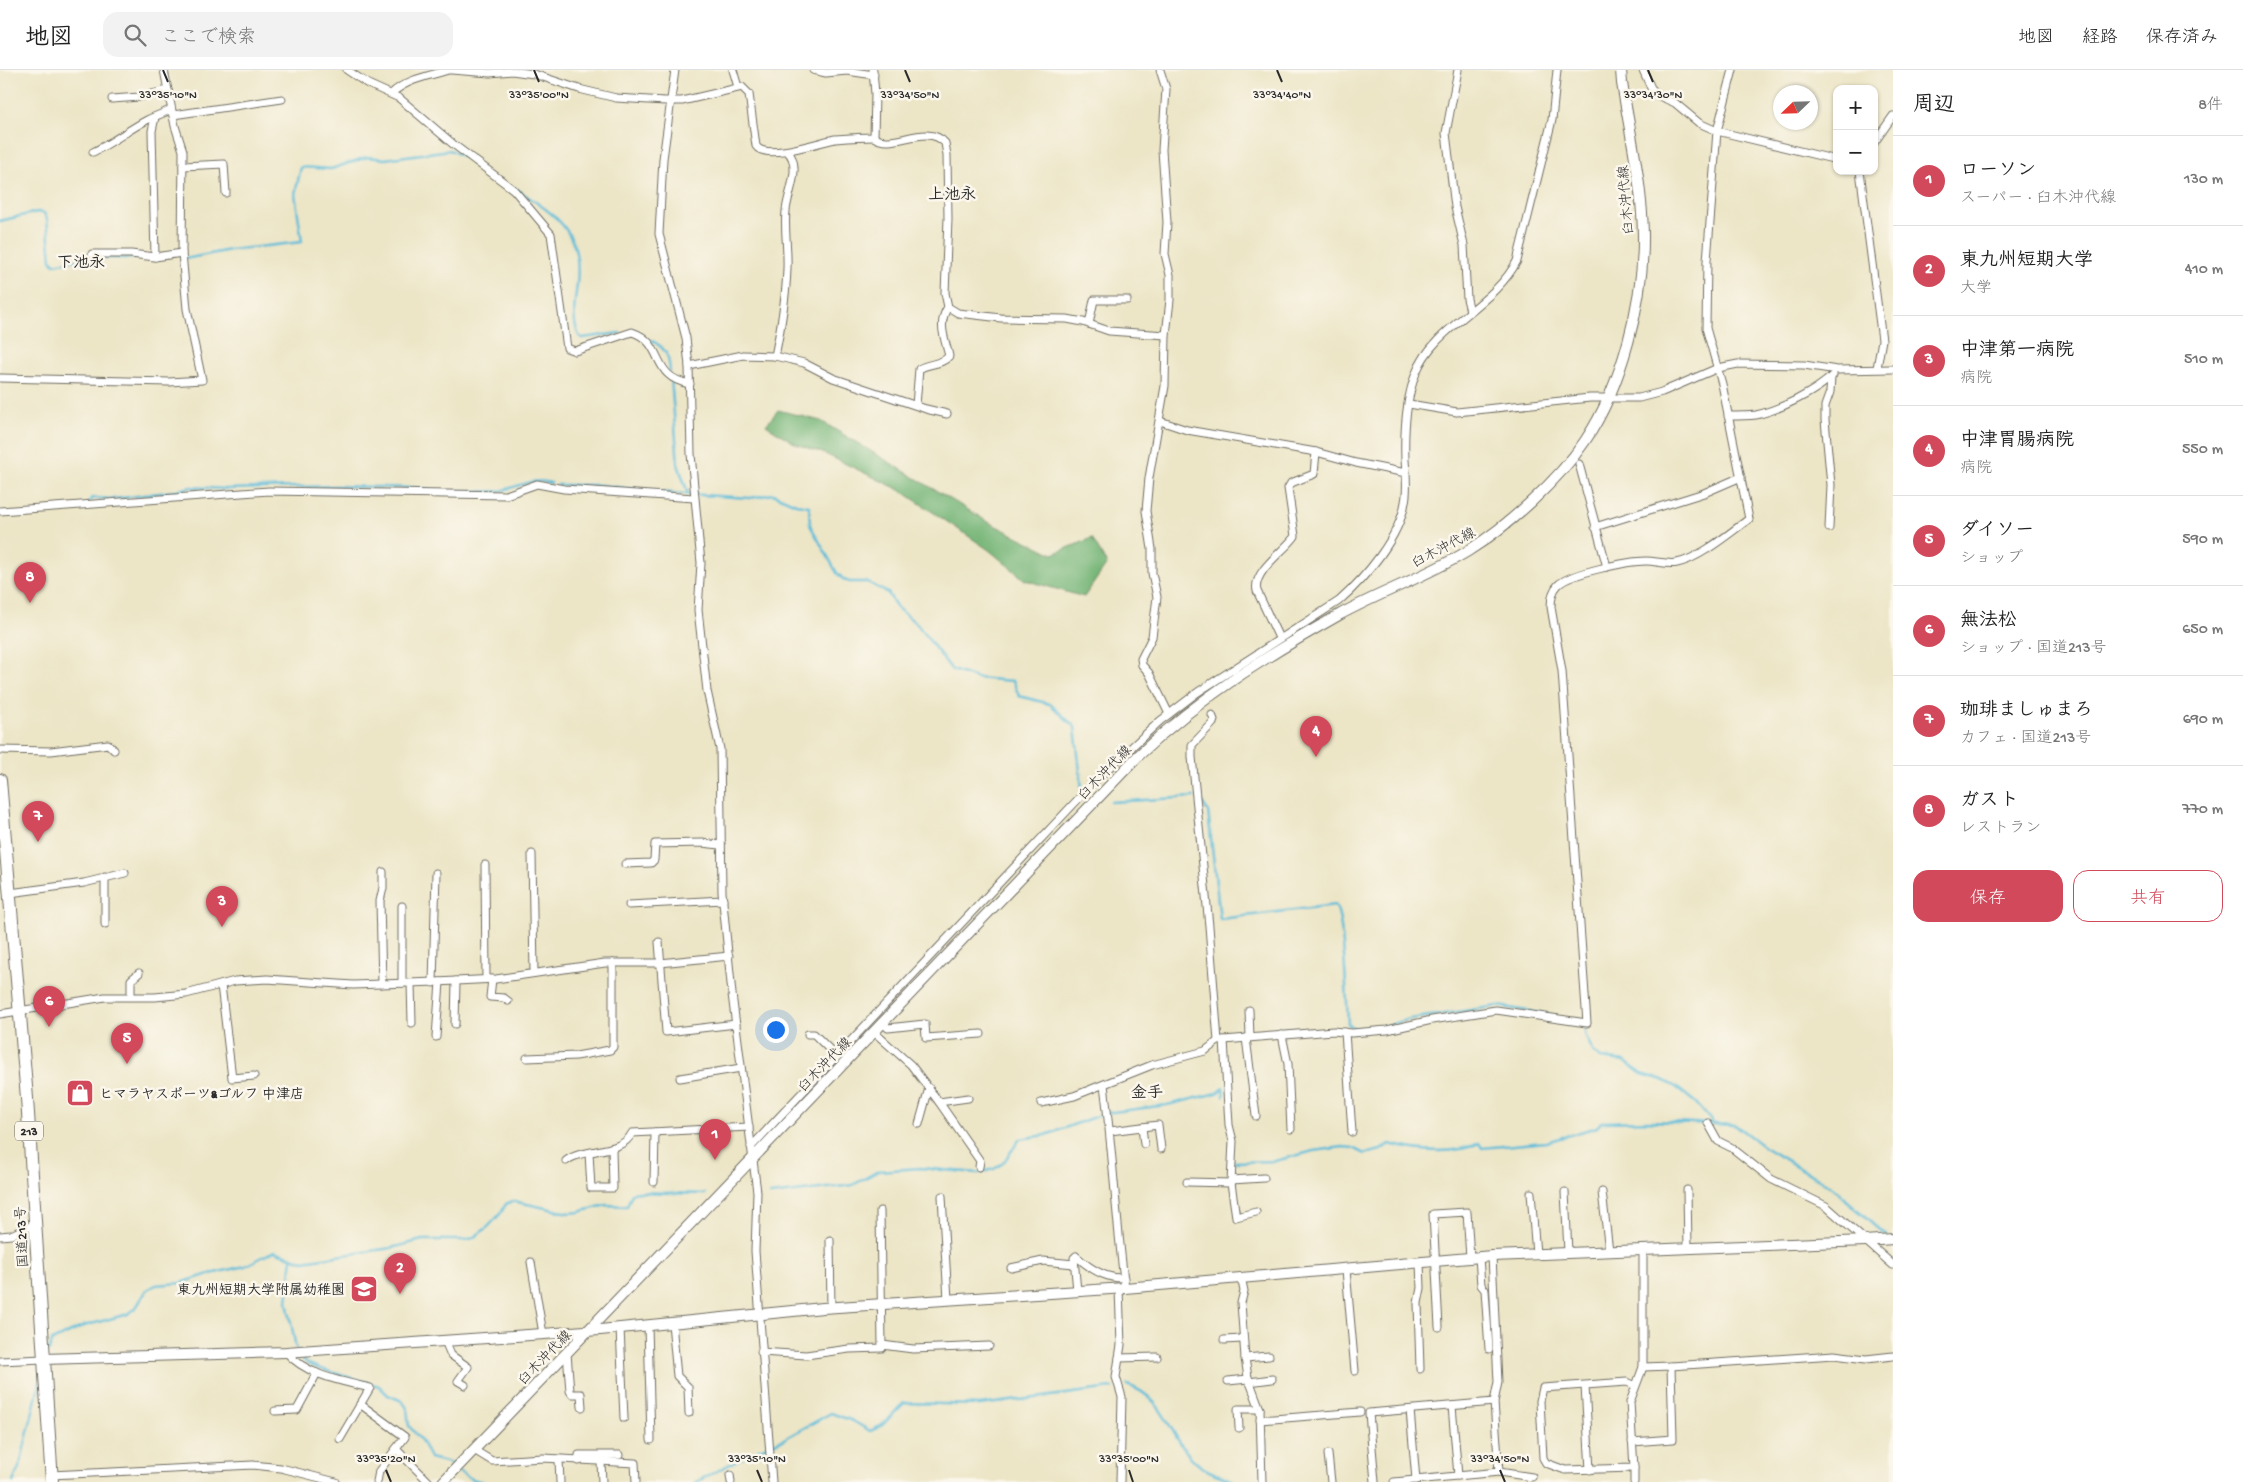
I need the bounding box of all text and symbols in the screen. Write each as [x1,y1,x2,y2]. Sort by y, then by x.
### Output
search box [103,12,453,57]
icon: search [121,21,149,49]
text: 地図 [25,25,73,54]
text: ここで検索 [161,27,256,50]
text: 地図 [2018,28,2054,49]
text: 経路 [2082,28,2118,49]
text: 保存済み [2146,28,2218,49]
north arrow [1773,85,1818,130]
map controls [1833,85,1878,175]
button: + [1833,85,1878,130]
text: 33°35'10"N [138,89,197,103]
text: 33°35'00"N [508,89,569,103]
text: 33°34'50"N [880,89,940,103]
text: 33°34'40"N [1252,89,1311,103]
text: 33°34'30"N [1623,89,1683,103]
text: 周辺 [1913,94,1955,119]
text: 8件 [2198,97,2223,116]
button: − [1833,130,1878,175]
text: ローソン [1960,160,2036,183]
street label: 臼木沖代線 [1616,164,1639,235]
text: 1 [1926,171,1932,190]
text: 130 m [2184,171,2223,190]
district label: 上池永 [928,185,976,206]
text: スーパー · 臼木沖代線 [1960,190,2116,209]
text: 東九州短期大学 [1960,250,2093,273]
district label: 下池永 [57,253,105,274]
text: 2 [1925,261,1933,280]
text: 410 m [2185,261,2223,280]
text: 大学 [1960,280,1992,299]
text: 中津第一病院 [1960,340,2074,363]
text: 3 [1925,351,1933,370]
text: 510 m [2184,351,2223,370]
text: 病院 [1960,370,1992,389]
text: 中津胃腸病院 [1960,430,2074,453]
text: 4 [1925,441,1933,460]
text: 550 m [2182,441,2223,460]
text: 病院 [1960,460,1992,479]
text: ダイソー [1960,520,2034,543]
street label: 臼木沖代線 [1409,525,1479,573]
text: 5 [1925,531,1933,550]
text: 590 m [2182,531,2223,550]
text: ショップ [1960,550,2023,569]
pin: 8 [14,562,46,603]
text: 無法松 [1960,610,2017,633]
text: 6 [1925,621,1933,640]
text: 650 m [2182,621,2223,640]
text: ショップ · 国道213号 [1960,640,2107,659]
text: 珈琲ましゅまろ [1960,700,2093,723]
text: 7 [1925,711,1933,730]
text: 690 m [2183,711,2223,730]
pin: 4 [1300,716,1332,757]
text: カフェ · 国道213号 [1960,730,2091,749]
street label: 臼木沖代線 [1075,743,1136,805]
text: ガスト [1960,790,2019,813]
pin: 7 [22,801,54,842]
text: 8 [1925,801,1933,820]
text: 770 m [2182,801,2223,820]
text: レストラン [1960,820,2041,839]
button: 保存 [1913,870,2063,922]
button: 共有 [2073,870,2223,922]
pin: 3 [206,886,238,927]
pin: 6 [33,986,65,1027]
your location [763,1017,789,1043]
pin: 5 [111,1023,143,1064]
street label: 臼木沖代線 [795,1035,856,1097]
shop icon: ヒマラヤスポーツ&ゴルフ 中津店 [65,1078,95,1108]
district label: 金手 [1131,1083,1163,1104]
place label: ヒマラヤスポーツ&ゴルフ 中津店 [99,1087,304,1104]
pin: 1 [699,1119,731,1160]
road number: 213 [15,1122,43,1140]
street label: 国道213号 [13,1206,34,1268]
pin: 2 [384,1253,416,1294]
school or university icon: 東九州短期大学附属幼稚園 [349,1274,379,1304]
place label: 東九州短期大学附属幼稚園 [177,1282,345,1300]
street label: 臼木沖代線 [515,1328,576,1390]
text: 33°35'20"N [356,1453,416,1467]
text: 33°35'10"N [727,1453,786,1467]
text: 33°35'00"N [1098,1453,1159,1467]
text: 33°34'50"N [1470,1453,1530,1467]

